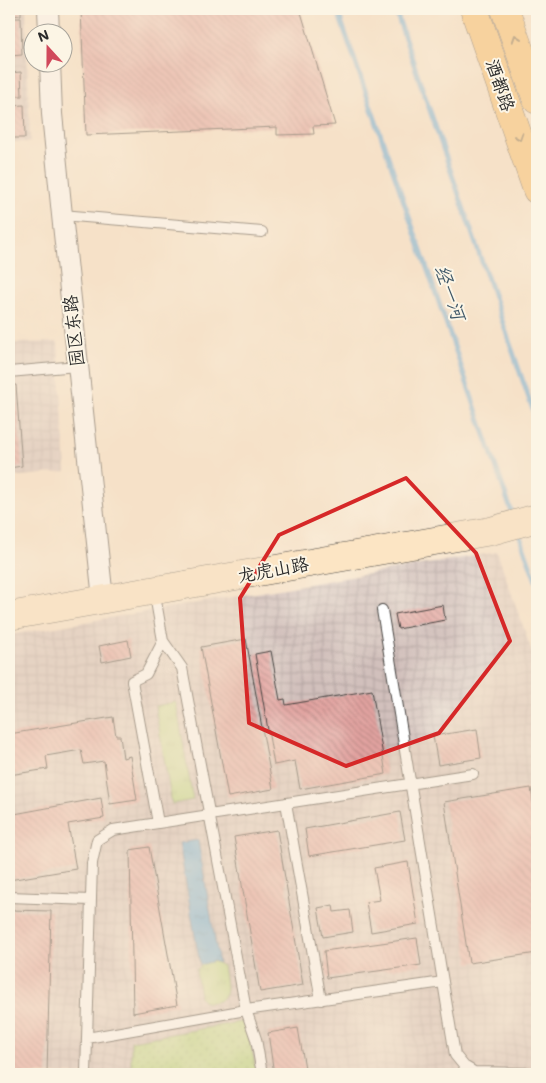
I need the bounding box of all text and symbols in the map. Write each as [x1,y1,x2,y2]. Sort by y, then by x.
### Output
north arrow [22,22,72,72]
text: N [35,25,52,46]
one-way arrow [511,34,521,43]
street label: 酒都路 [481,56,521,114]
one-way arrow [513,133,523,141]
water label: 经一河 [430,261,473,326]
street label: 园区东路 [57,294,89,368]
street label: 龙虎山路 [235,551,311,587]

